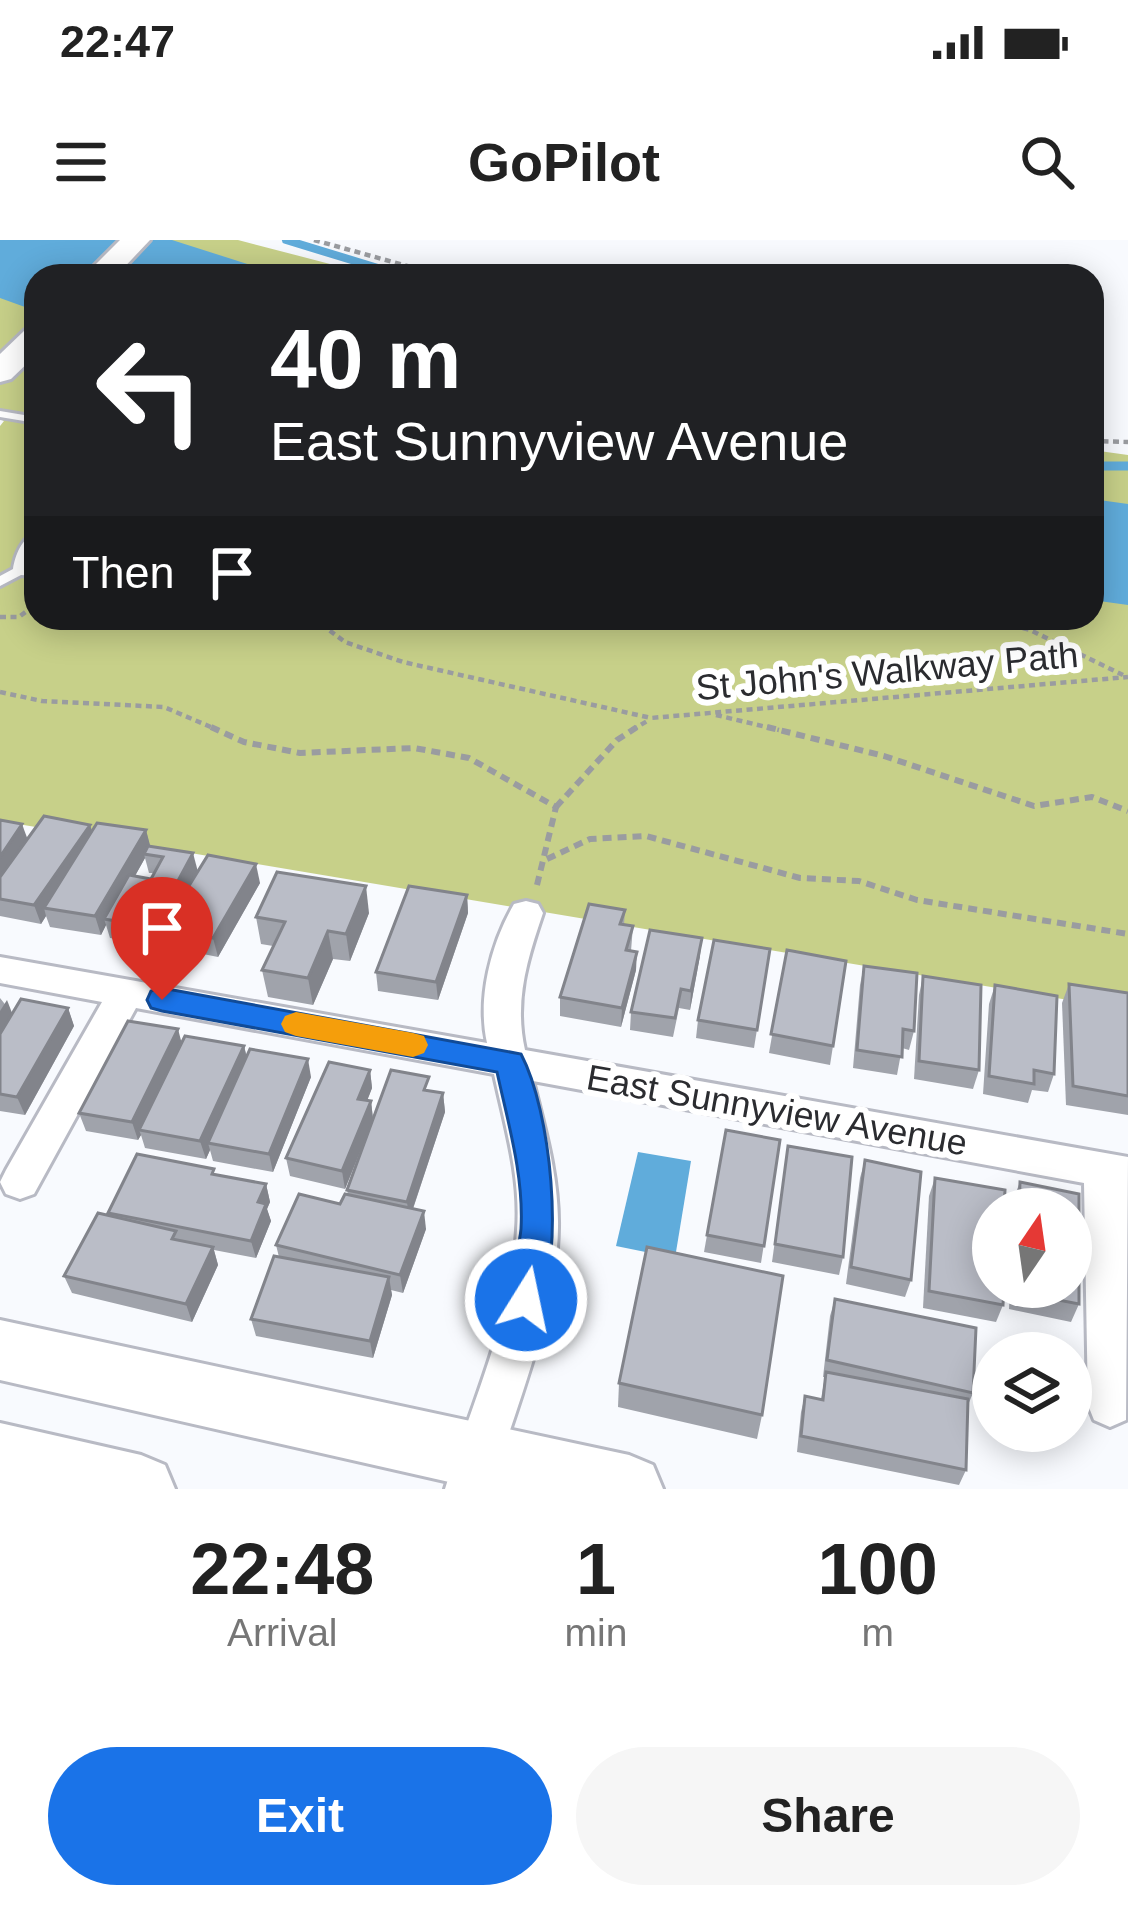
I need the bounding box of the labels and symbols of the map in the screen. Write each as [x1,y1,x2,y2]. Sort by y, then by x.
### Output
street label: St John's Walkway Path [694,634,1080,708]
pin [111,877,213,1000]
street label: East Sunnyview Avenue [584,1056,970,1164]
north arrow [972,1188,1092,1308]
position arrow [463,1237,589,1363]

